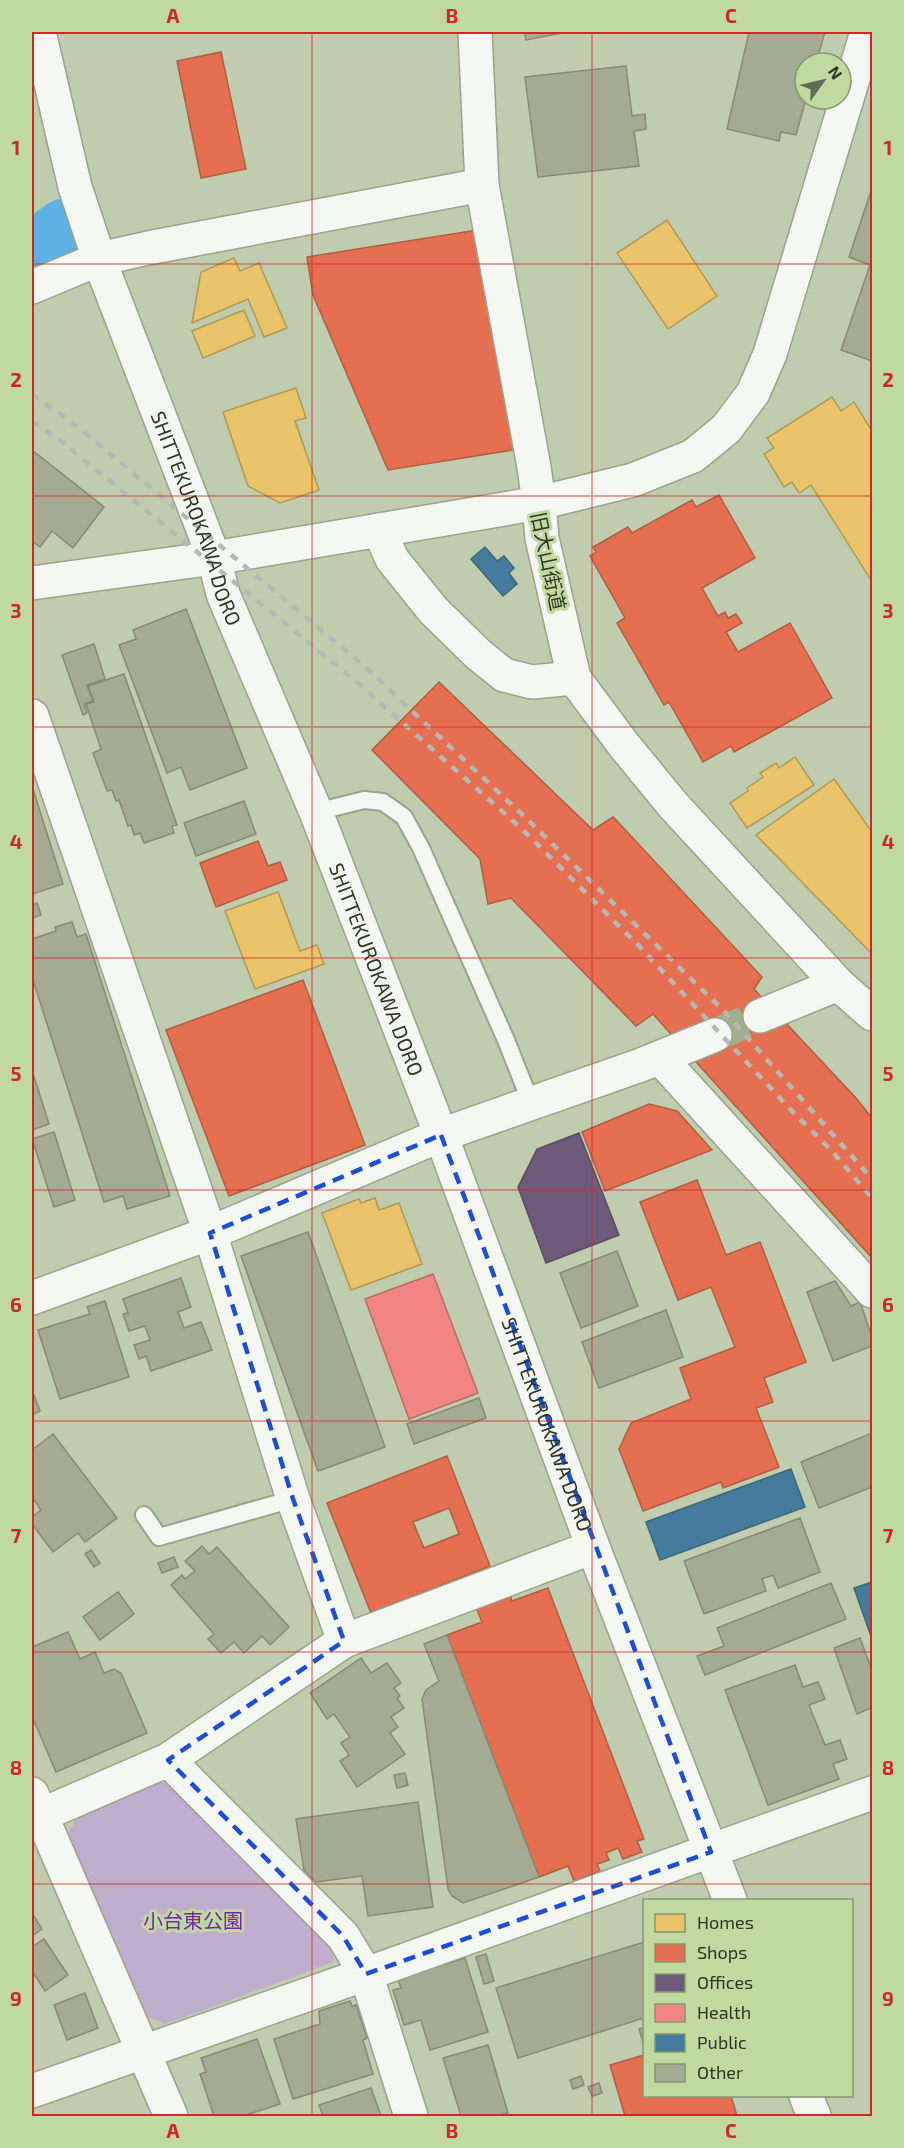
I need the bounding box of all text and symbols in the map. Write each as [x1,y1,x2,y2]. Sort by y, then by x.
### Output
text: A [166,3,180,27]
text: B [446,3,458,27]
text: C [725,3,737,27]
north arrow [793,51,853,111]
text: N [825,62,847,82]
text: 1 [12,135,20,159]
text: 1 [884,135,892,159]
text: 2 [10,367,22,391]
text: 2 [882,367,894,391]
street label: SHITTEKUROKAWA DORO [147,408,247,629]
street label: 旧大山街道 [527,510,571,612]
text: 3 [10,598,22,622]
text: 3 [882,598,894,622]
text: 4 [10,829,23,853]
text: 4 [882,829,895,853]
street label: SHITTEKUROKAWA DORO [325,859,429,1079]
text: 5 [10,1061,22,1085]
text: 5 [882,1061,894,1085]
text: 6 [10,1292,22,1316]
text: 6 [882,1292,894,1316]
street label: SHITTEKUROKAWA DORO [497,1314,598,1534]
text: 7 [11,1523,22,1547]
text: 7 [883,1523,894,1547]
text: 8 [10,1755,22,1779]
text: 8 [882,1755,894,1779]
legend [643,1899,853,2097]
park label: 小台東公園 [143,1908,243,1932]
text: Homes [697,1911,754,1933]
text: Shops [697,1941,747,1963]
text: Offices [697,1971,753,1993]
text: 9 [10,1986,22,2010]
text: 9 [882,1986,894,2010]
text: Health [697,2001,751,2023]
text: Public [697,2031,747,2053]
text: Other [697,2061,743,2083]
text: A [166,2118,180,2142]
text: B [446,2118,458,2142]
text: C [725,2118,737,2142]

